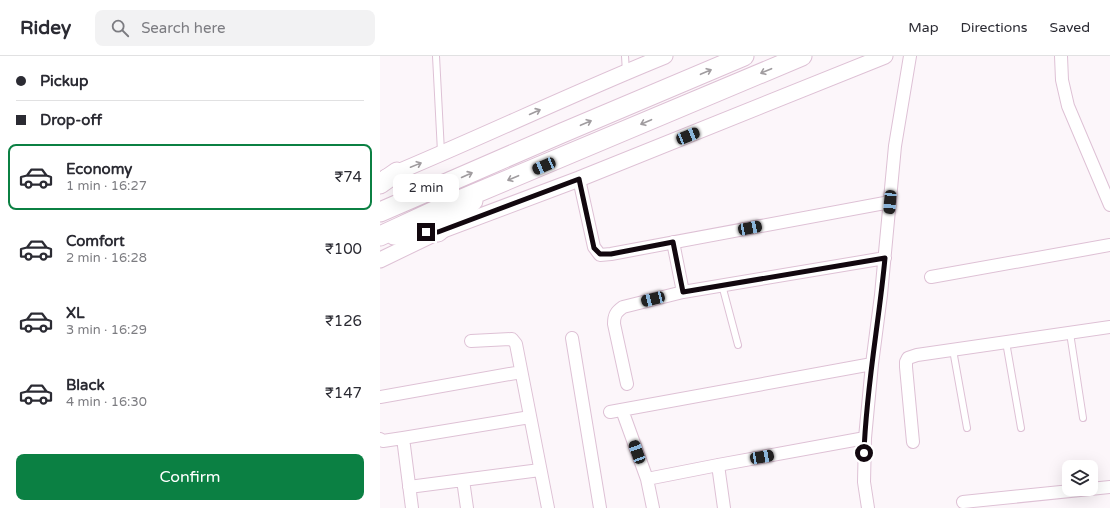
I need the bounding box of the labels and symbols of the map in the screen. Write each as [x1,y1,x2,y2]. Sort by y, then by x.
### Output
one-way arrow [700,68,712,75]
one-way arrow [760,68,772,75]
one-way arrow [529,108,541,115]
one-way arrow [580,118,592,126]
one-way arrow [640,119,652,126]
car [675,126,701,146]
car [531,156,557,176]
one-way arrow [410,160,422,168]
one-way arrow [461,170,473,178]
callout: 2 min [393,174,459,202]
one-way arrow [508,175,520,183]
car [883,190,897,214]
car [737,220,763,236]
route end [417,223,435,241]
car [640,290,666,308]
car [627,439,647,465]
route start [855,444,873,462]
car [749,449,775,465]

